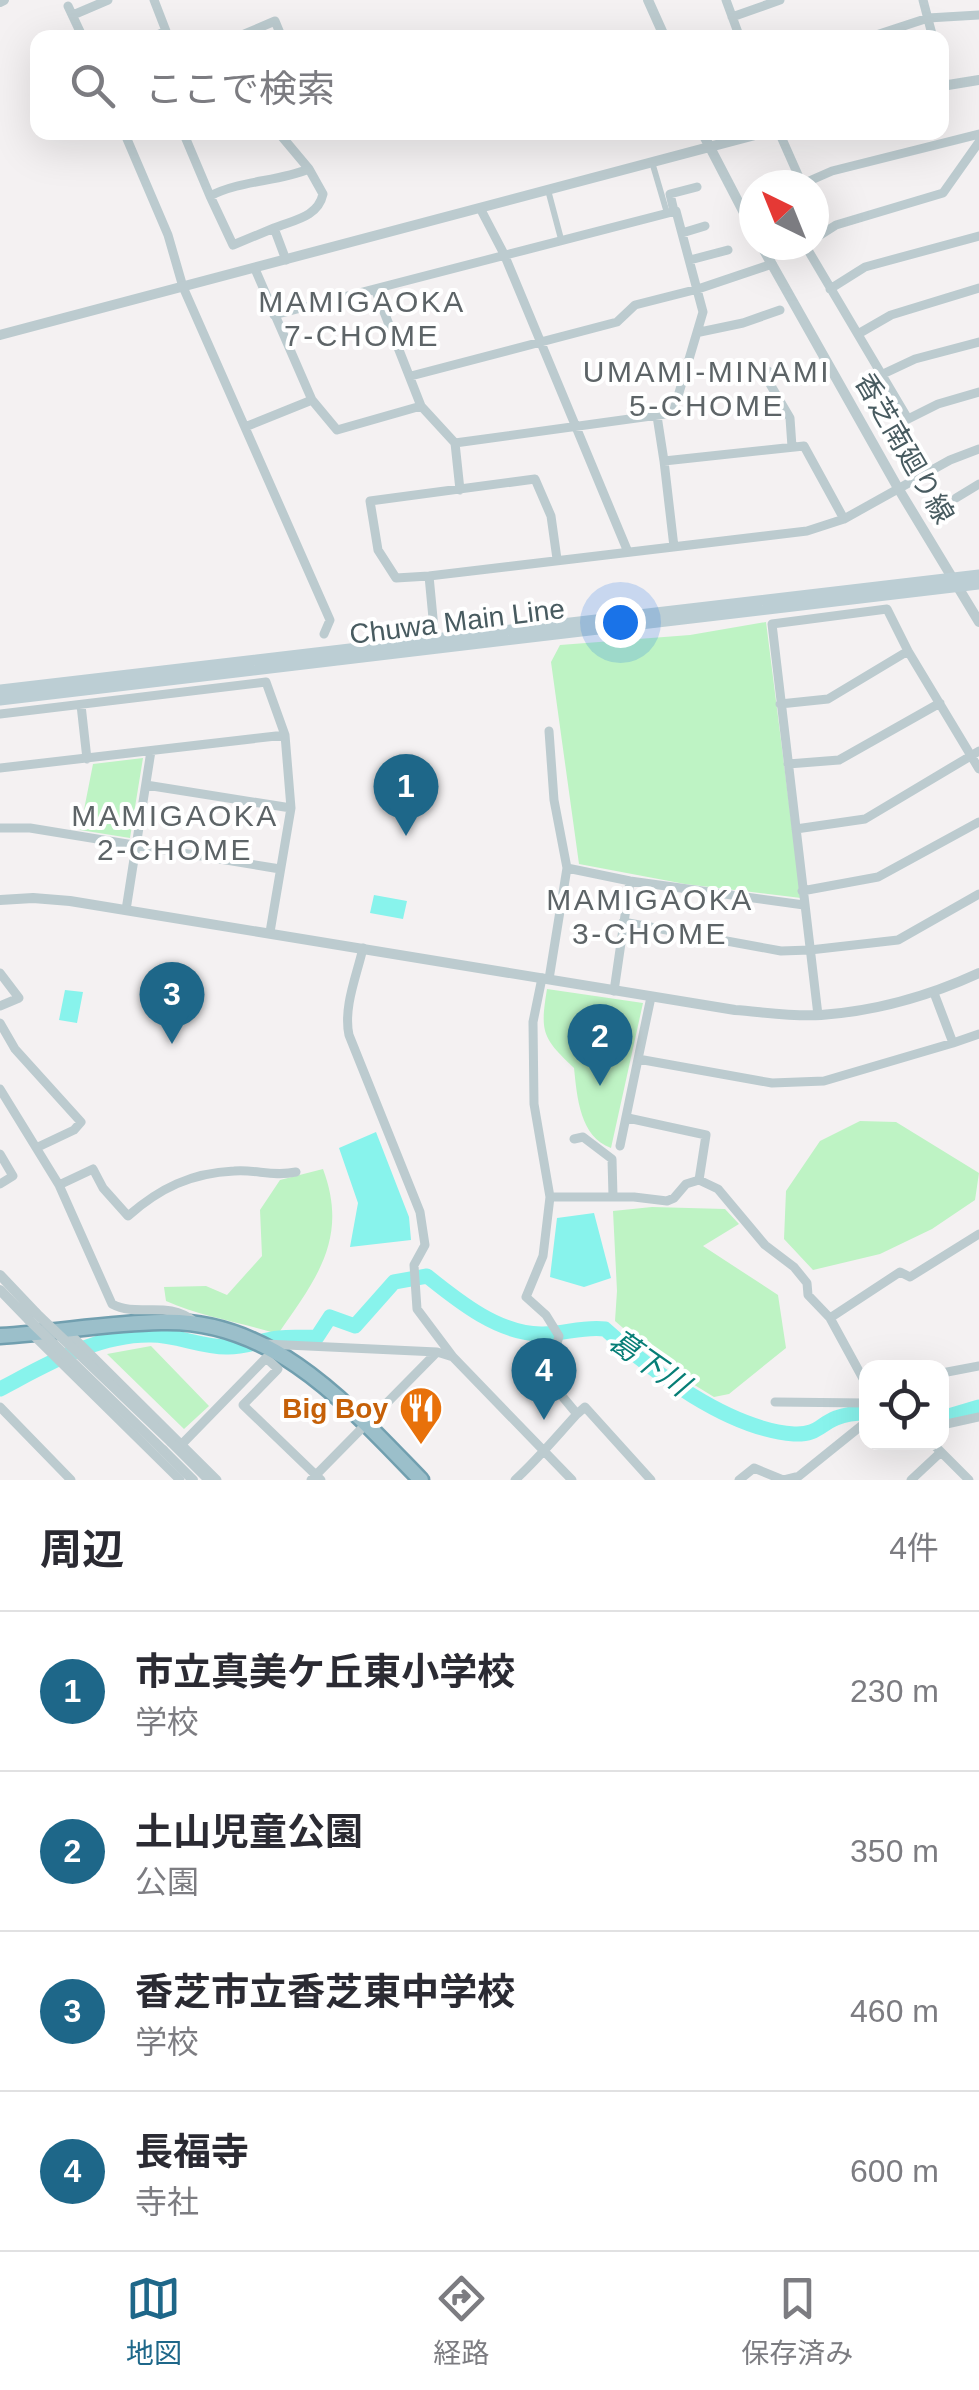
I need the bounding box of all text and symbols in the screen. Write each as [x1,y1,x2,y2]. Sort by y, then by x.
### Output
search box [30,30,949,140]
icon: search [65,58,120,113]
text: ここで検索 [145,68,335,110]
north arrow [739,170,829,260]
district label: MAMIGAOKA 7-CHOME [258,285,466,352]
district label: UMAMI-MINAMI 5-CHOME [583,355,831,422]
street label: 香芝南廻り線 [849,368,960,529]
street label: Chuwa Main Line [348,593,566,650]
your location [595,597,646,648]
pin: 1 [374,754,438,836]
district label: MAMIGAOKA 2-CHOME [71,799,279,866]
district label: MAMIGAOKA 3-CHOME [546,883,754,950]
pin: 3 [140,962,204,1044]
pin: 2 [568,1004,632,1086]
water label: 葛下川 [603,1323,698,1404]
pin: 4 [512,1338,576,1420]
map controls [859,1360,949,1450]
button: locate [859,1360,949,1450]
restaurant icon: Big Boy [398,1385,444,1446]
place label: Big Boy [282,1393,388,1424]
text: 周辺 [40,1526,124,1573]
text: 4件 [889,1530,939,1566]
text: 市立真美ケ丘東小学校 [135,1651,515,1693]
text: 1 [64,1673,81,1709]
text: 230 m [850,1673,939,1709]
text: 学校 [135,1704,199,1740]
text: 土山児童公園 [135,1811,363,1853]
text: 2 [64,1833,81,1869]
text: 350 m [850,1833,939,1869]
text: 公園 [135,1864,199,1900]
text: 香芝市立香芝東中学校 [135,1971,515,2013]
text: 3 [64,1993,81,2029]
text: 460 m [850,1993,939,2029]
text: 学校 [135,2024,199,2060]
text: 長福寺 [135,2131,249,2173]
text: 4 [64,2153,81,2189]
text: 600 m [850,2153,939,2189]
text: 寺社 [135,2184,199,2220]
tab: 地図 [126,2271,182,2371]
tab: 経路 [433,2271,489,2371]
tab: 保存済み [741,2271,853,2371]

